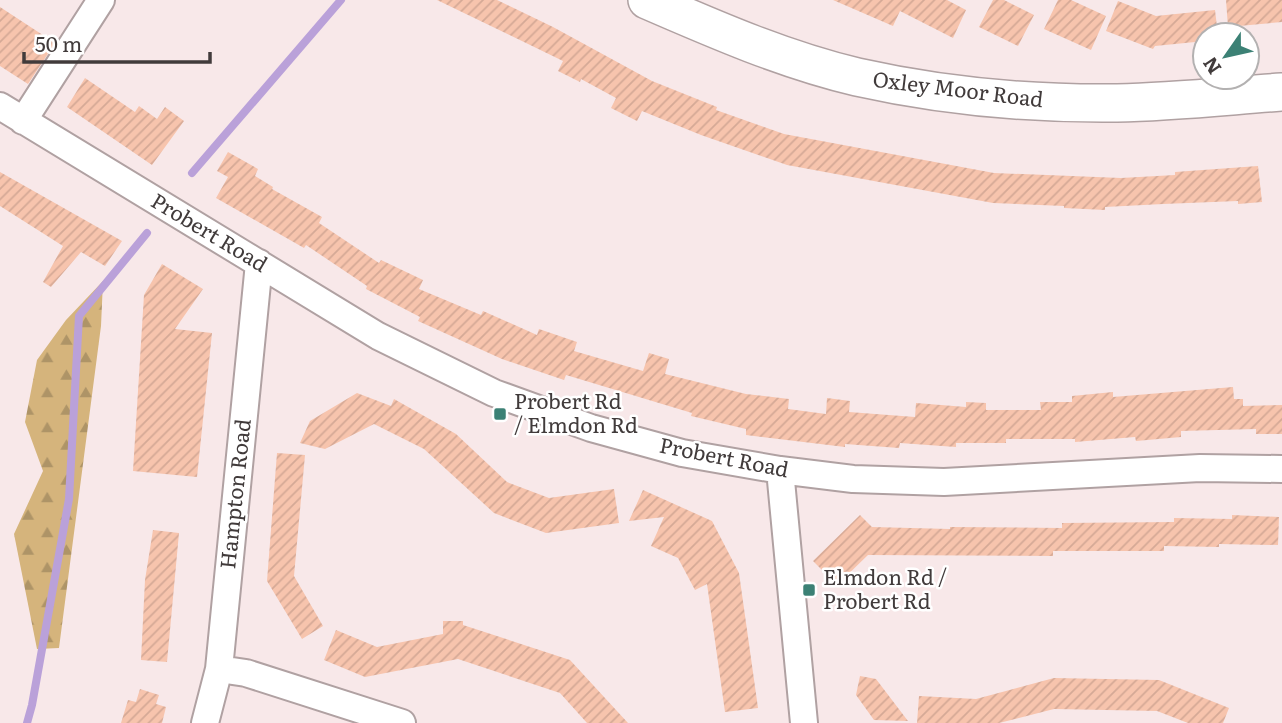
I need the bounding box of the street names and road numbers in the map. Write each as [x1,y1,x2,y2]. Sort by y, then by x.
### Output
street label: Oxley Moor Road [871,62,1046,113]
street label: Probert Road [146,184,275,278]
street label: Hampton Road [210,417,257,570]
street label: Probert Road [657,428,792,483]

